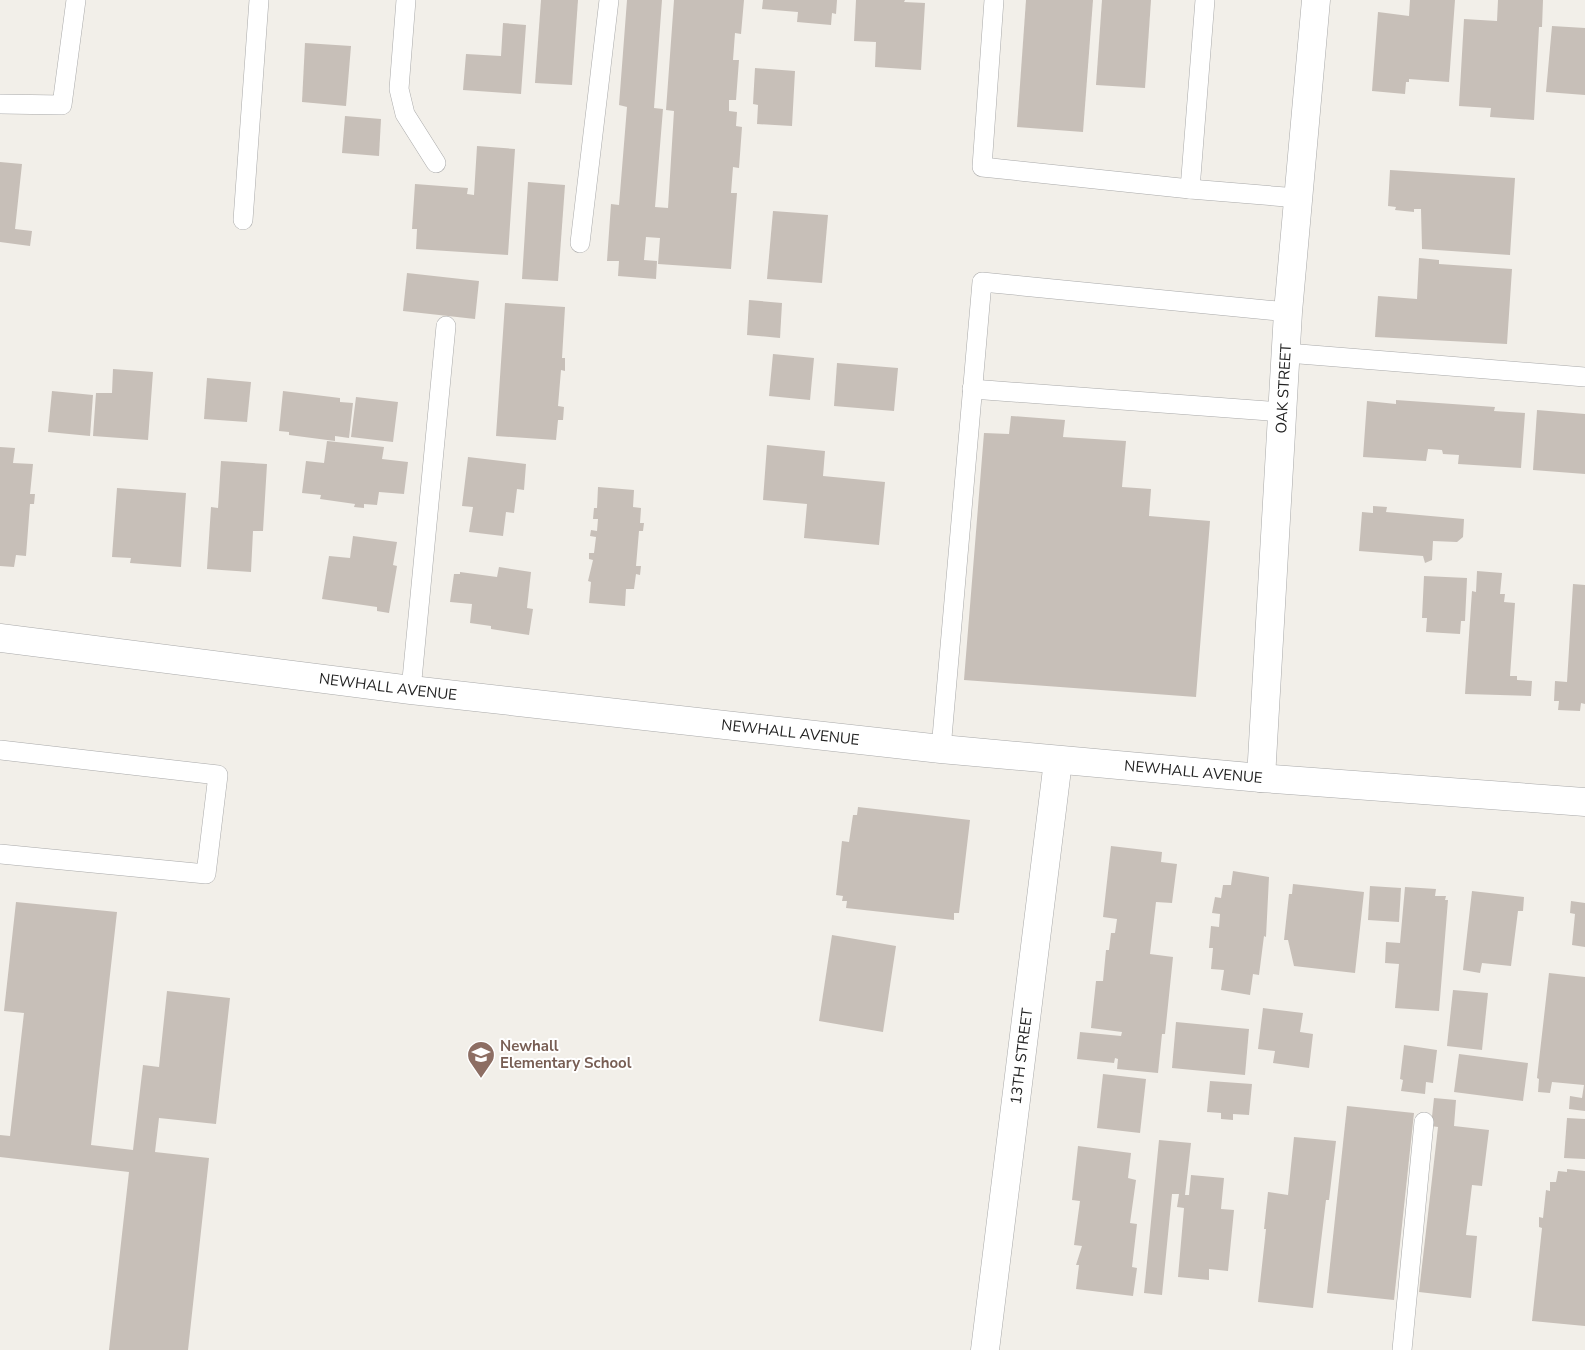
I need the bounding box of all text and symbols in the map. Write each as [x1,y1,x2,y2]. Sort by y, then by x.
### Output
street label: OAK STREET [1271,343,1296,434]
street label: NEWHALL AVENUE [318,668,458,705]
street label: NEWHALL AVENUE [720,715,860,750]
street label: NEWHALL AVENUE [1123,756,1263,788]
street label: 13TH STREET [1006,1007,1037,1106]
place label: Newhall Elementary School [500,1036,632,1073]
school or university icon: Newhall Elementary School [466,1040,496,1079]

